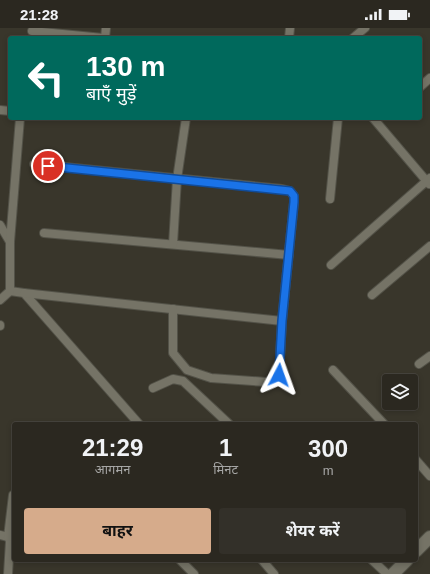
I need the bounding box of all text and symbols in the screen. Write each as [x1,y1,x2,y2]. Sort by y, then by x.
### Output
text: 21:28 [20,6,58,23]
text: 130 m [86,51,165,82]
icon: left [20,52,72,104]
text: बाएँ मुड़ें [86,84,136,104]
pin [31,149,65,183]
icon: arrive [37,155,59,177]
position arrow [258,354,300,396]
map controls [382,374,418,410]
button: layers [382,374,418,410]
text: 21:29 [82,434,143,461]
text: 1 [219,434,232,461]
text: 300 [308,435,348,462]
text: आगमन [95,462,130,477]
text: मिनट [213,462,238,477]
text: m [323,463,333,478]
button: बाहर [24,508,211,554]
button: शेयर करें [219,508,406,554]

